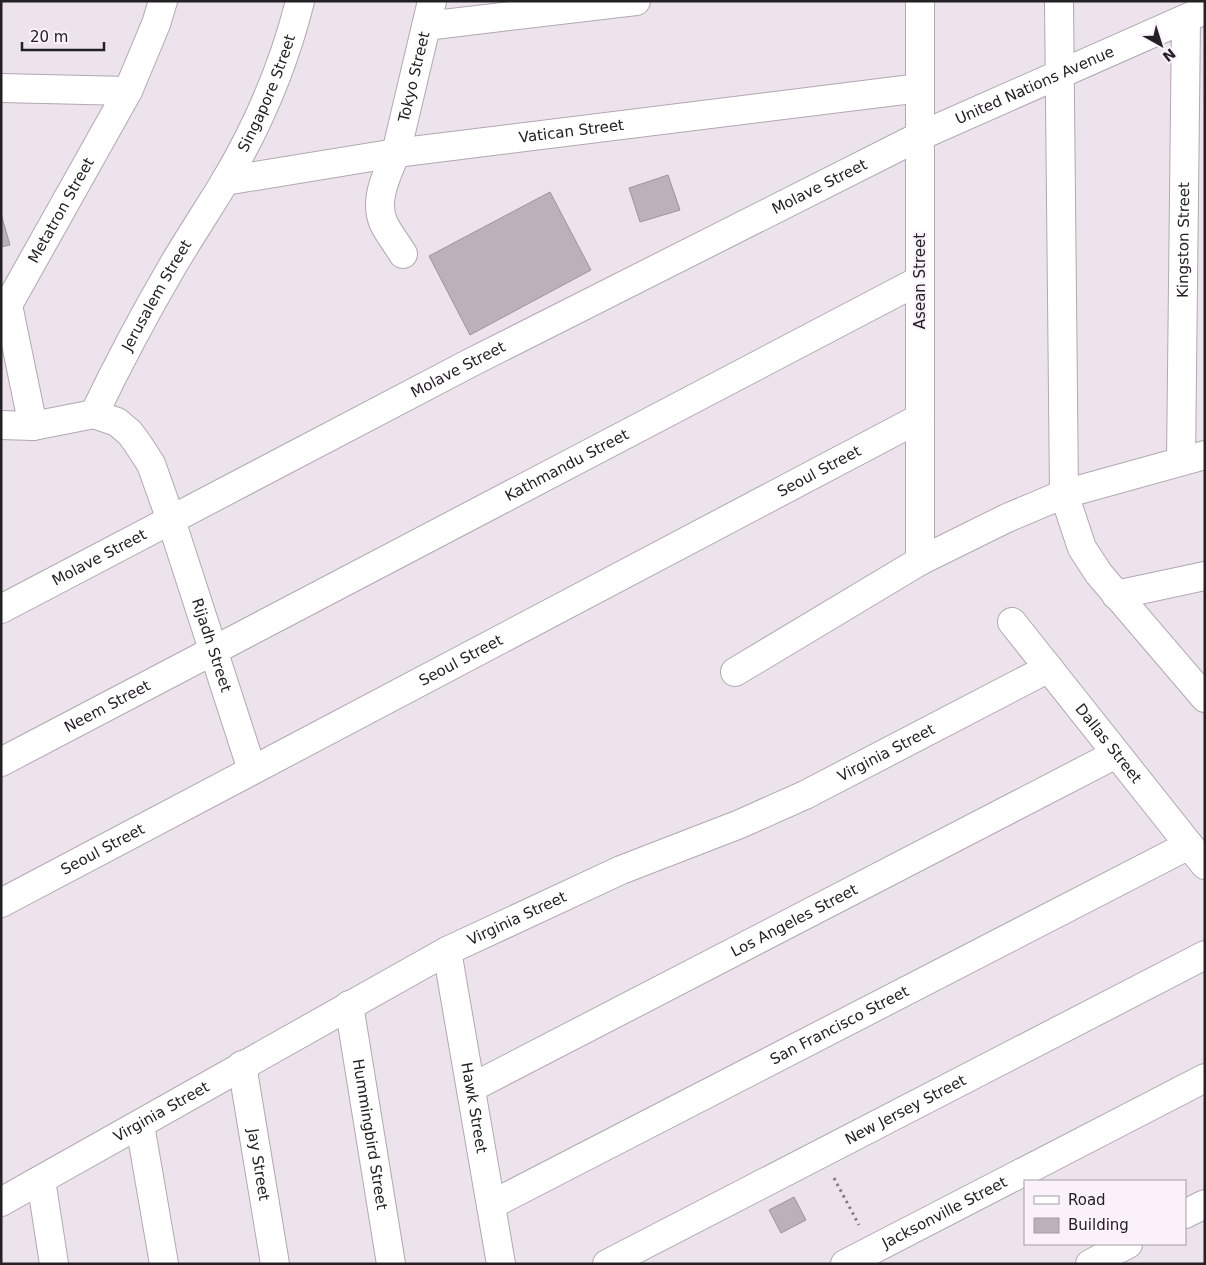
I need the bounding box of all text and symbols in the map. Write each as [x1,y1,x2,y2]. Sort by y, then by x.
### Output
scale bar [22,20,105,52]
north arrow [1136,20,1186,70]
text: 20 m [30,28,68,46]
street label: Tokyo Street [394,30,433,125]
street label: Singapore Street [234,32,299,155]
street label: United Nations Avenue [953,42,1117,128]
text: N [1160,45,1179,65]
street label: Vatican Street [518,116,625,147]
street label: Metatron Street [24,154,98,266]
street label: Molave Street [769,155,870,218]
street label: Kingston Street [1174,182,1193,298]
street label: Asean Street [911,233,929,329]
street label: Jerusalem Street [118,236,195,355]
street label: Molave Street [408,338,508,401]
street label: Kathmandu Street [502,425,632,505]
street label: Seoul Street [774,442,864,501]
street label: Molave Street [49,525,150,590]
street label: Rijadh Street [188,596,235,694]
street label: Seoul Street [416,631,506,690]
street label: Neem Street [61,676,153,736]
street label: Dallas Street [1071,700,1146,787]
street label: Virginia Street [835,720,938,785]
street label: Seoul Street [58,820,148,879]
street label: Los Angeles Street [728,880,861,961]
street label: Virginia Street [465,888,569,949]
street label: San Francisco Street [767,982,912,1069]
street label: Hummingbird Street [349,1057,391,1211]
street label: Hawk Street [457,1061,491,1155]
street label: New Jersey Street [842,1071,969,1148]
street label: Virginia Street [110,1078,212,1146]
street label: Jay Street [244,1126,273,1202]
street label: Jacksonville Street [878,1173,1010,1253]
legend [1024,1180,1186,1245]
text: Road [1068,1191,1106,1209]
text: Building [1068,1216,1129,1234]

